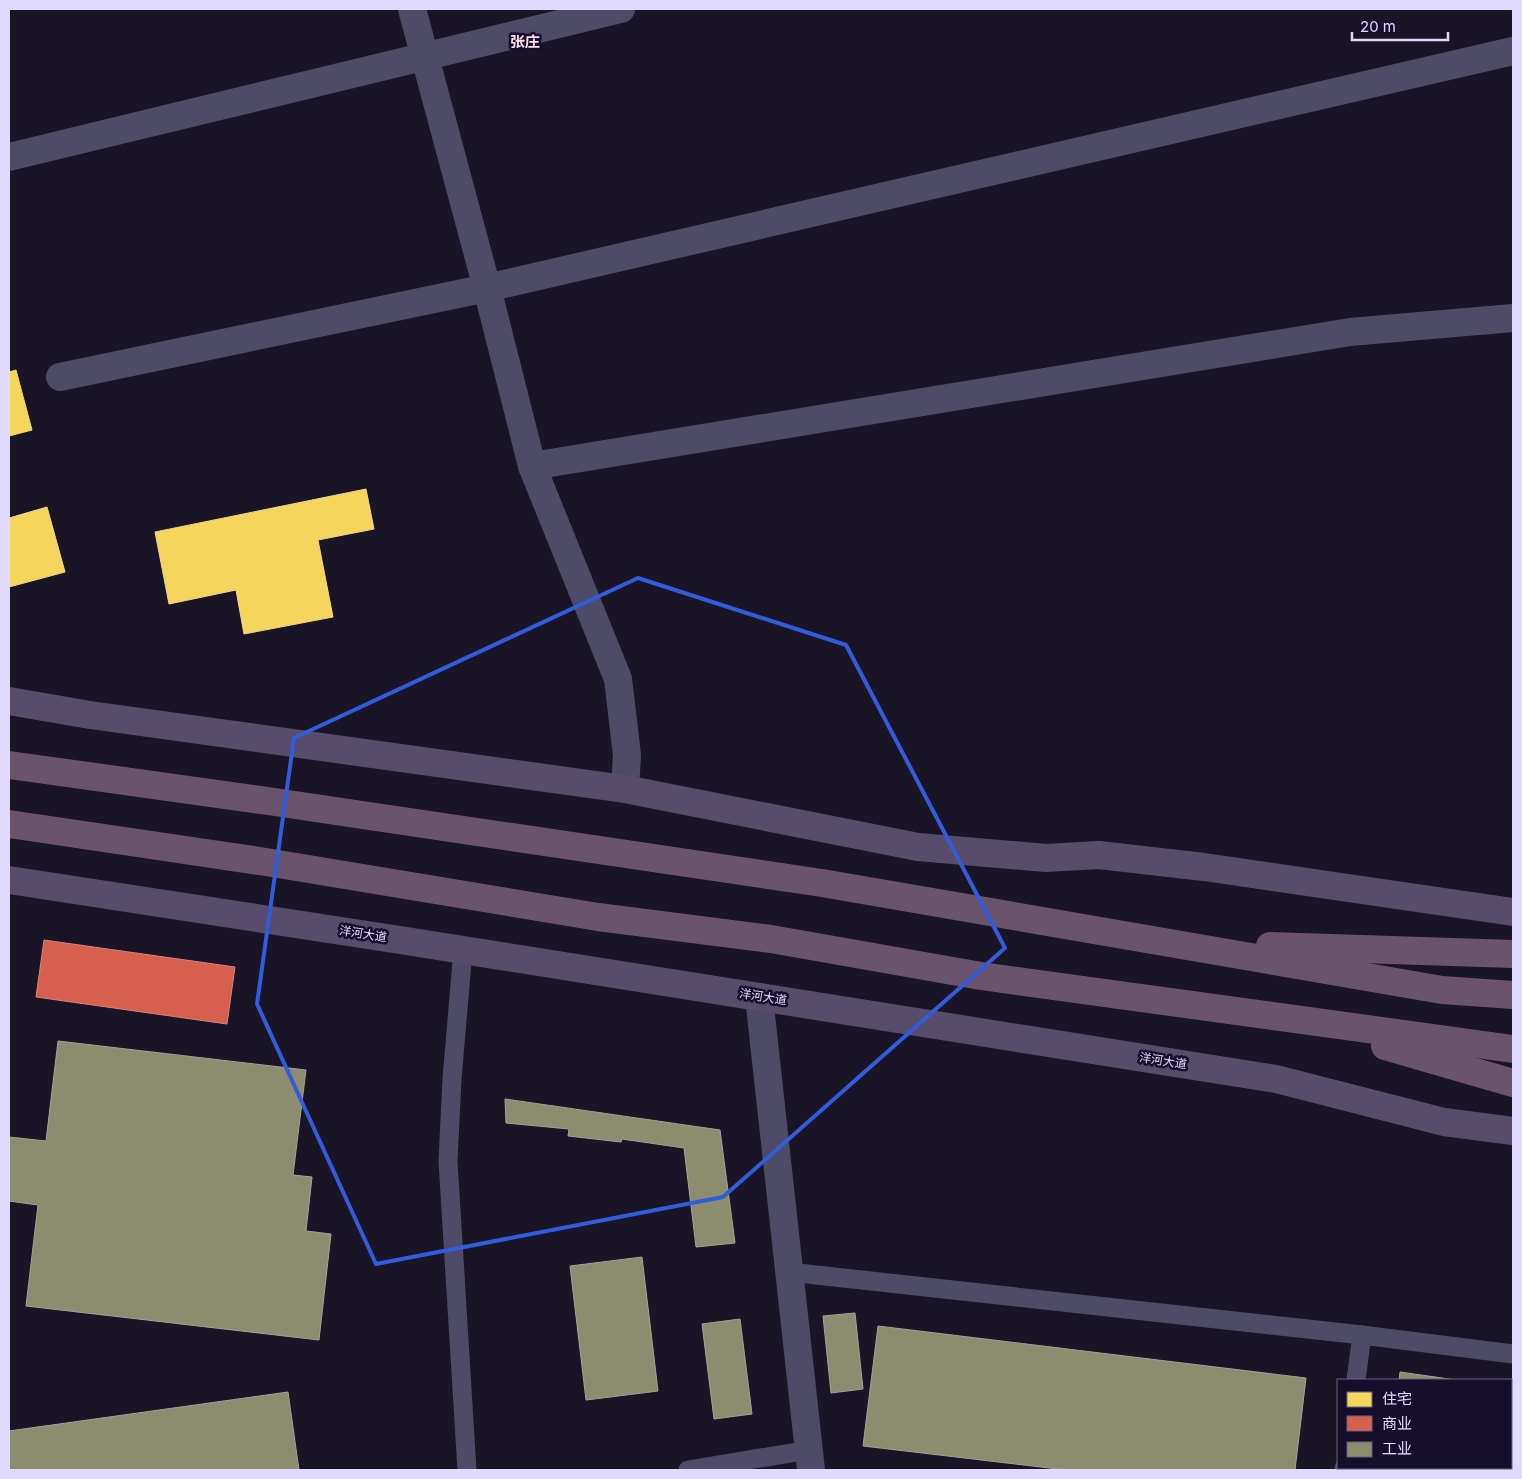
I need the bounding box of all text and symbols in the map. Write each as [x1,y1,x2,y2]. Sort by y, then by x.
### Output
scale bar [1352,10,1448,42]
text: 20 m [1360,17,1396,36]
district label: 张庄 [510,32,540,51]
street label: 洋河大道 [338,922,388,945]
street label: 洋河大道 [738,985,788,1008]
street label: 洋河大道 [1138,1049,1188,1072]
legend [1337,1379,1512,1469]
text: 住宅 [1382,1389,1412,1408]
text: 商业 [1382,1414,1412,1433]
text: 工业 [1382,1439,1412,1458]

